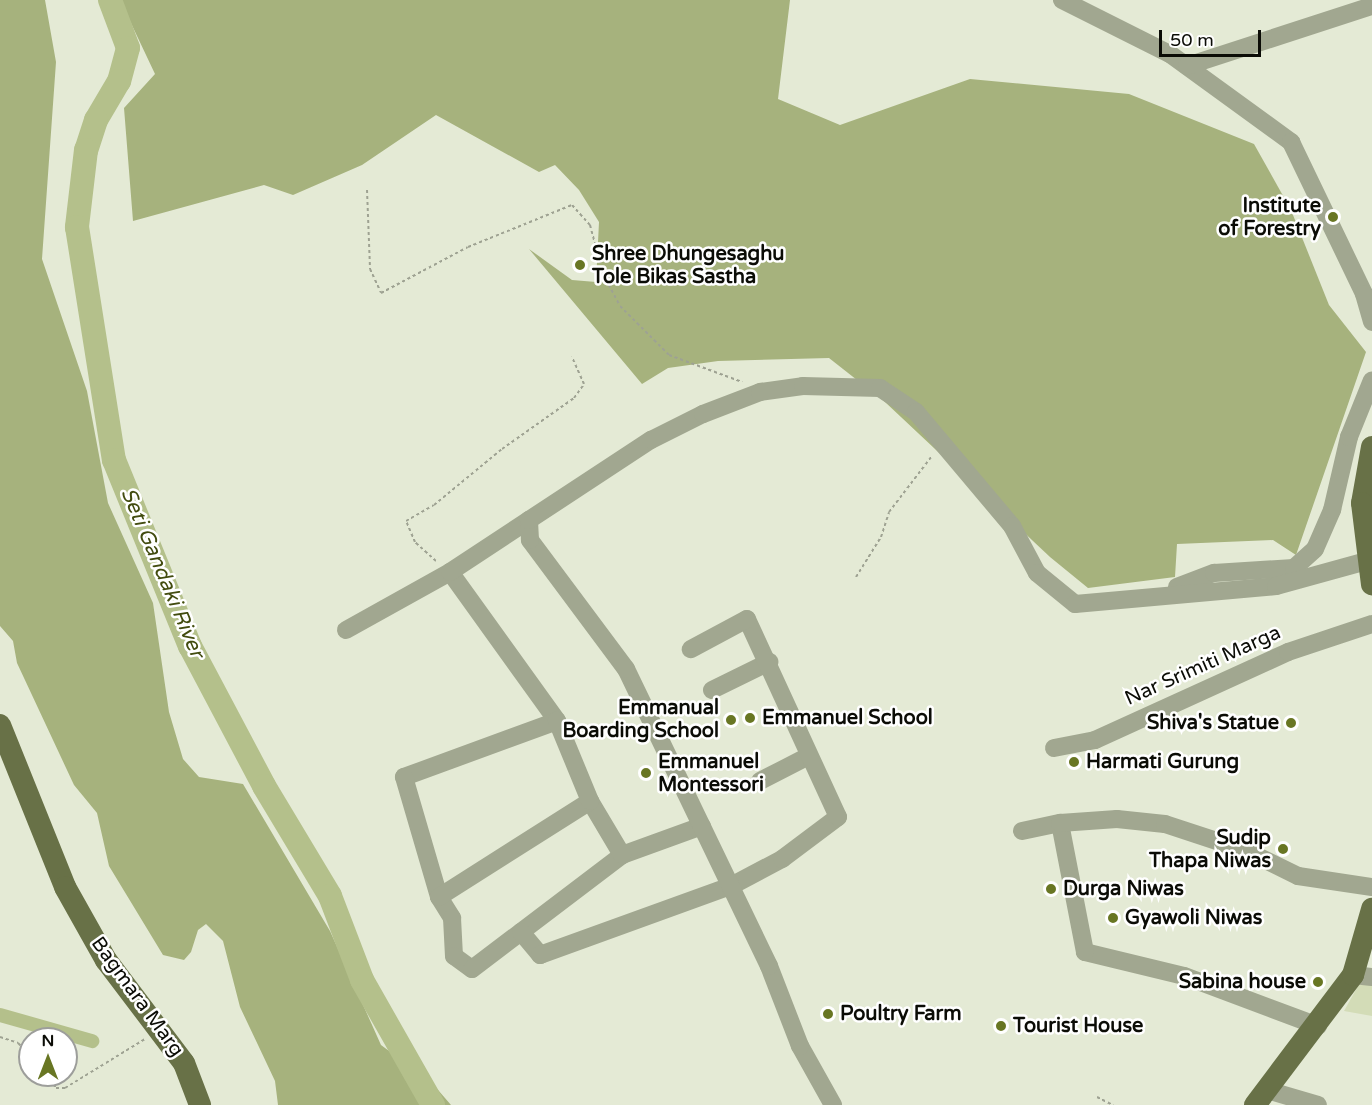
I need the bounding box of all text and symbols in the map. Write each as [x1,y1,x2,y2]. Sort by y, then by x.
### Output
scale bar [1162,18,1264,56]
text: 50 m [1170,29,1214,51]
place label: Institute of Forestry [1218,194,1321,241]
marker: Institute of Forestry [1326,210,1340,224]
place label: Shree Dhungesaghu Tole Bikas Sastha [592,242,785,289]
marker: Shree Dhungesaghu Tole Bikas Sastha [573,258,587,272]
water label: Seti Gandaki River [115,484,209,662]
street label: Nar Srimiti Marga [1121,621,1285,711]
place label: Emmanual Boarding School [562,696,719,743]
place label: Emmanuel School [762,706,933,730]
marker: Emmanuel School [743,711,757,725]
place label: Shiva's Statue [1147,711,1279,735]
marker: Emmanual Boarding School [724,713,738,727]
marker: Shiva's Statue [1284,716,1298,730]
place label: Emmanuel Montessori [658,750,764,797]
place label: Harmati Gurung [1086,750,1239,774]
marker: Harmati Gurung [1067,755,1081,769]
marker: Emmanuel Montessori [639,766,653,780]
place label: Sudip Thapa Niwas [1149,826,1271,873]
marker: Sudip Thapa Niwas [1276,842,1290,856]
place label: Durga Niwas [1063,877,1184,901]
marker: Durga Niwas [1044,882,1058,896]
place label: Gyawoli Niwas [1125,906,1262,930]
marker: Gyawoli Niwas [1106,911,1120,925]
street label: Bagmara Marg [86,933,188,1061]
place label: Sabina house [1179,970,1306,994]
marker: Sabina house [1311,975,1325,989]
place label: Poultry Farm [840,1002,962,1026]
marker: Poultry Farm [821,1007,835,1021]
place label: Tourist House [1013,1014,1143,1038]
marker: Tourist House [994,1019,1008,1033]
north arrow [18,1027,78,1087]
text: N [42,1031,54,1051]

